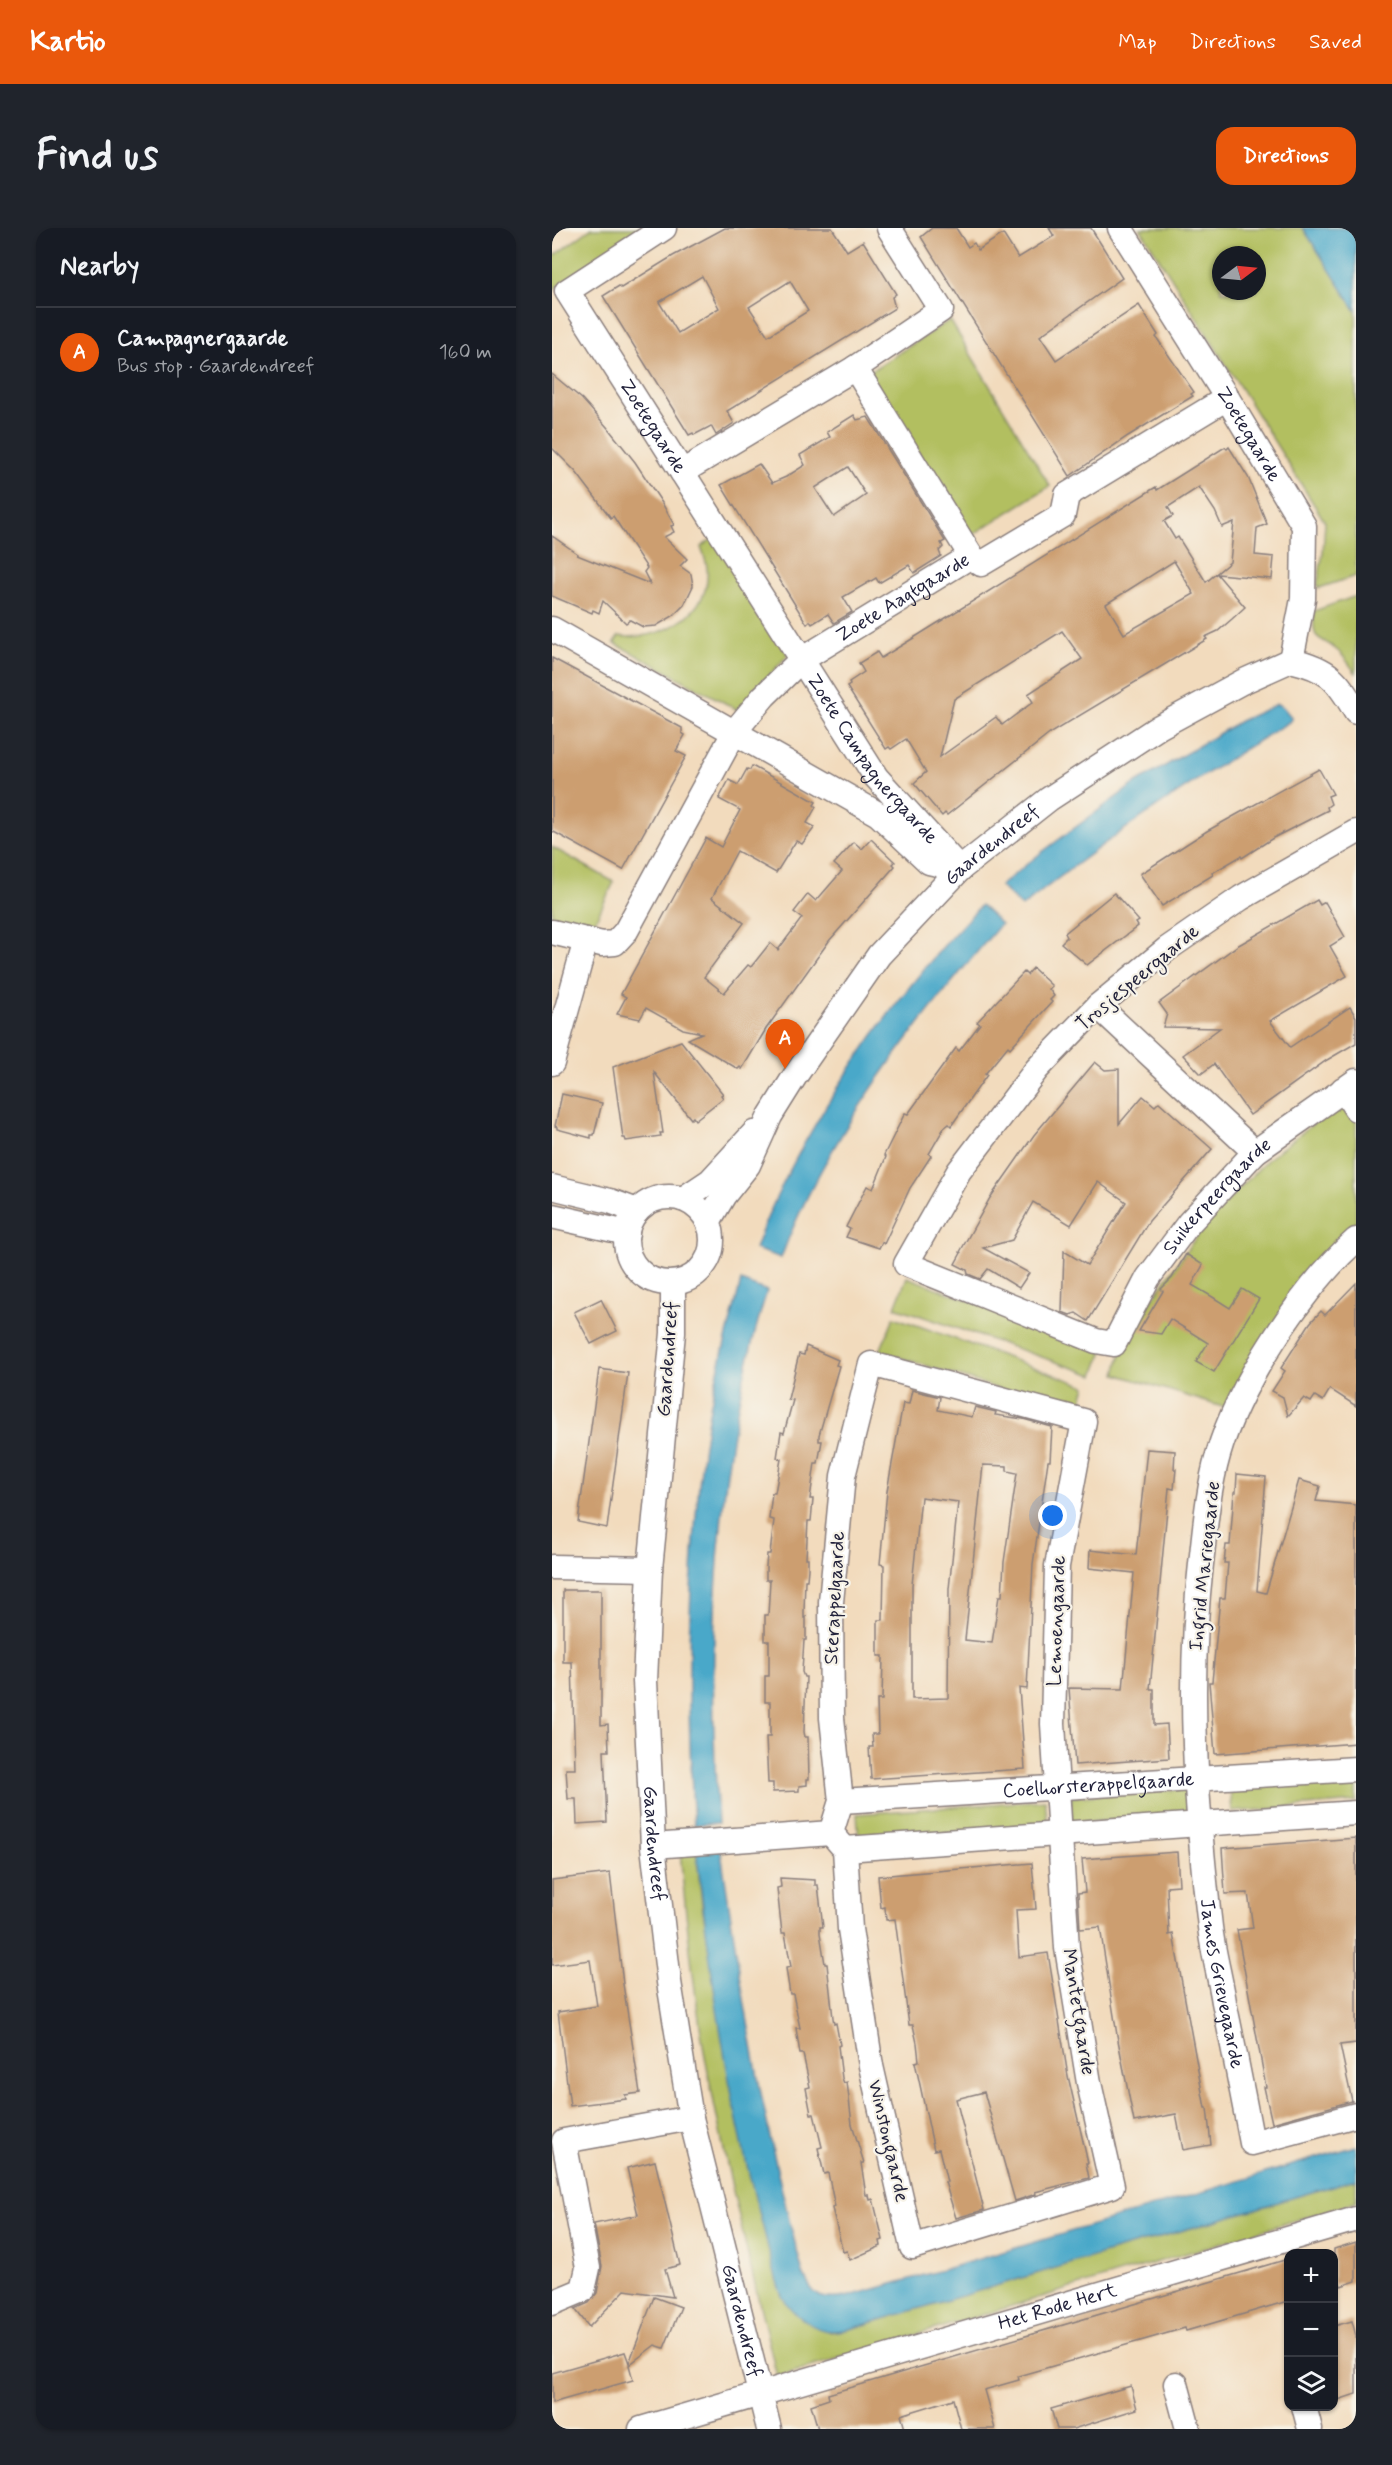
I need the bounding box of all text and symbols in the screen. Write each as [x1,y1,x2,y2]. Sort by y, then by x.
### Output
text: Kartio [30,24,106,61]
text: Map [1118,28,1157,56]
text: Directions [1190,28,1276,56]
text: Saved [1309,28,1362,56]
button: Directions [1216,127,1356,185]
text: Find us [36,129,158,184]
north arrow [1212,246,1266,300]
text: Nearby [60,250,139,284]
text: Campagnergaarde [117,325,288,353]
text: A [73,339,86,366]
text: 160 m [439,339,492,366]
text: Bus stop · Gaardendreef [117,353,314,380]
street label: Zoetegaarde [613,374,693,479]
street label: Zoetegaarde [1209,381,1288,487]
street label: Zoete Aagtgaarde [831,546,975,649]
street label: Zoete Campagnergaarde [800,668,945,850]
street label: Gaardendreef [938,798,1045,891]
street label: Trosjespeergaarde [1070,918,1206,1039]
pin: A [766,1020,804,1069]
street label: Suikerpeergaarde [1156,1131,1277,1260]
street label: Gaardendreef [650,1300,686,1418]
street label: Ingrid Mariegaarde [1183,1480,1229,1652]
your location [1038,1501,1067,1530]
street label: Sterappelgaarde [818,1531,852,1665]
street label: Lemoengaarde [1041,1555,1073,1687]
street label: Coelhorsterappelgaarde [1002,1766,1195,1804]
street label: Gaardendreef [637,1785,673,1903]
street label: James Grievegaarde [1193,1897,1251,2071]
street label: Mantetgaarde [1053,1947,1101,2078]
street label: Winstongaarde [859,2077,915,2205]
map controls [1284,2249,1338,2411]
button: + [1284,2249,1338,2303]
street label: Gaardendreef [715,2261,769,2380]
street label: Het Rode Hert [995,2276,1120,2337]
button: − [1284,2303,1338,2357]
button: layers [1284,2357,1338,2411]

